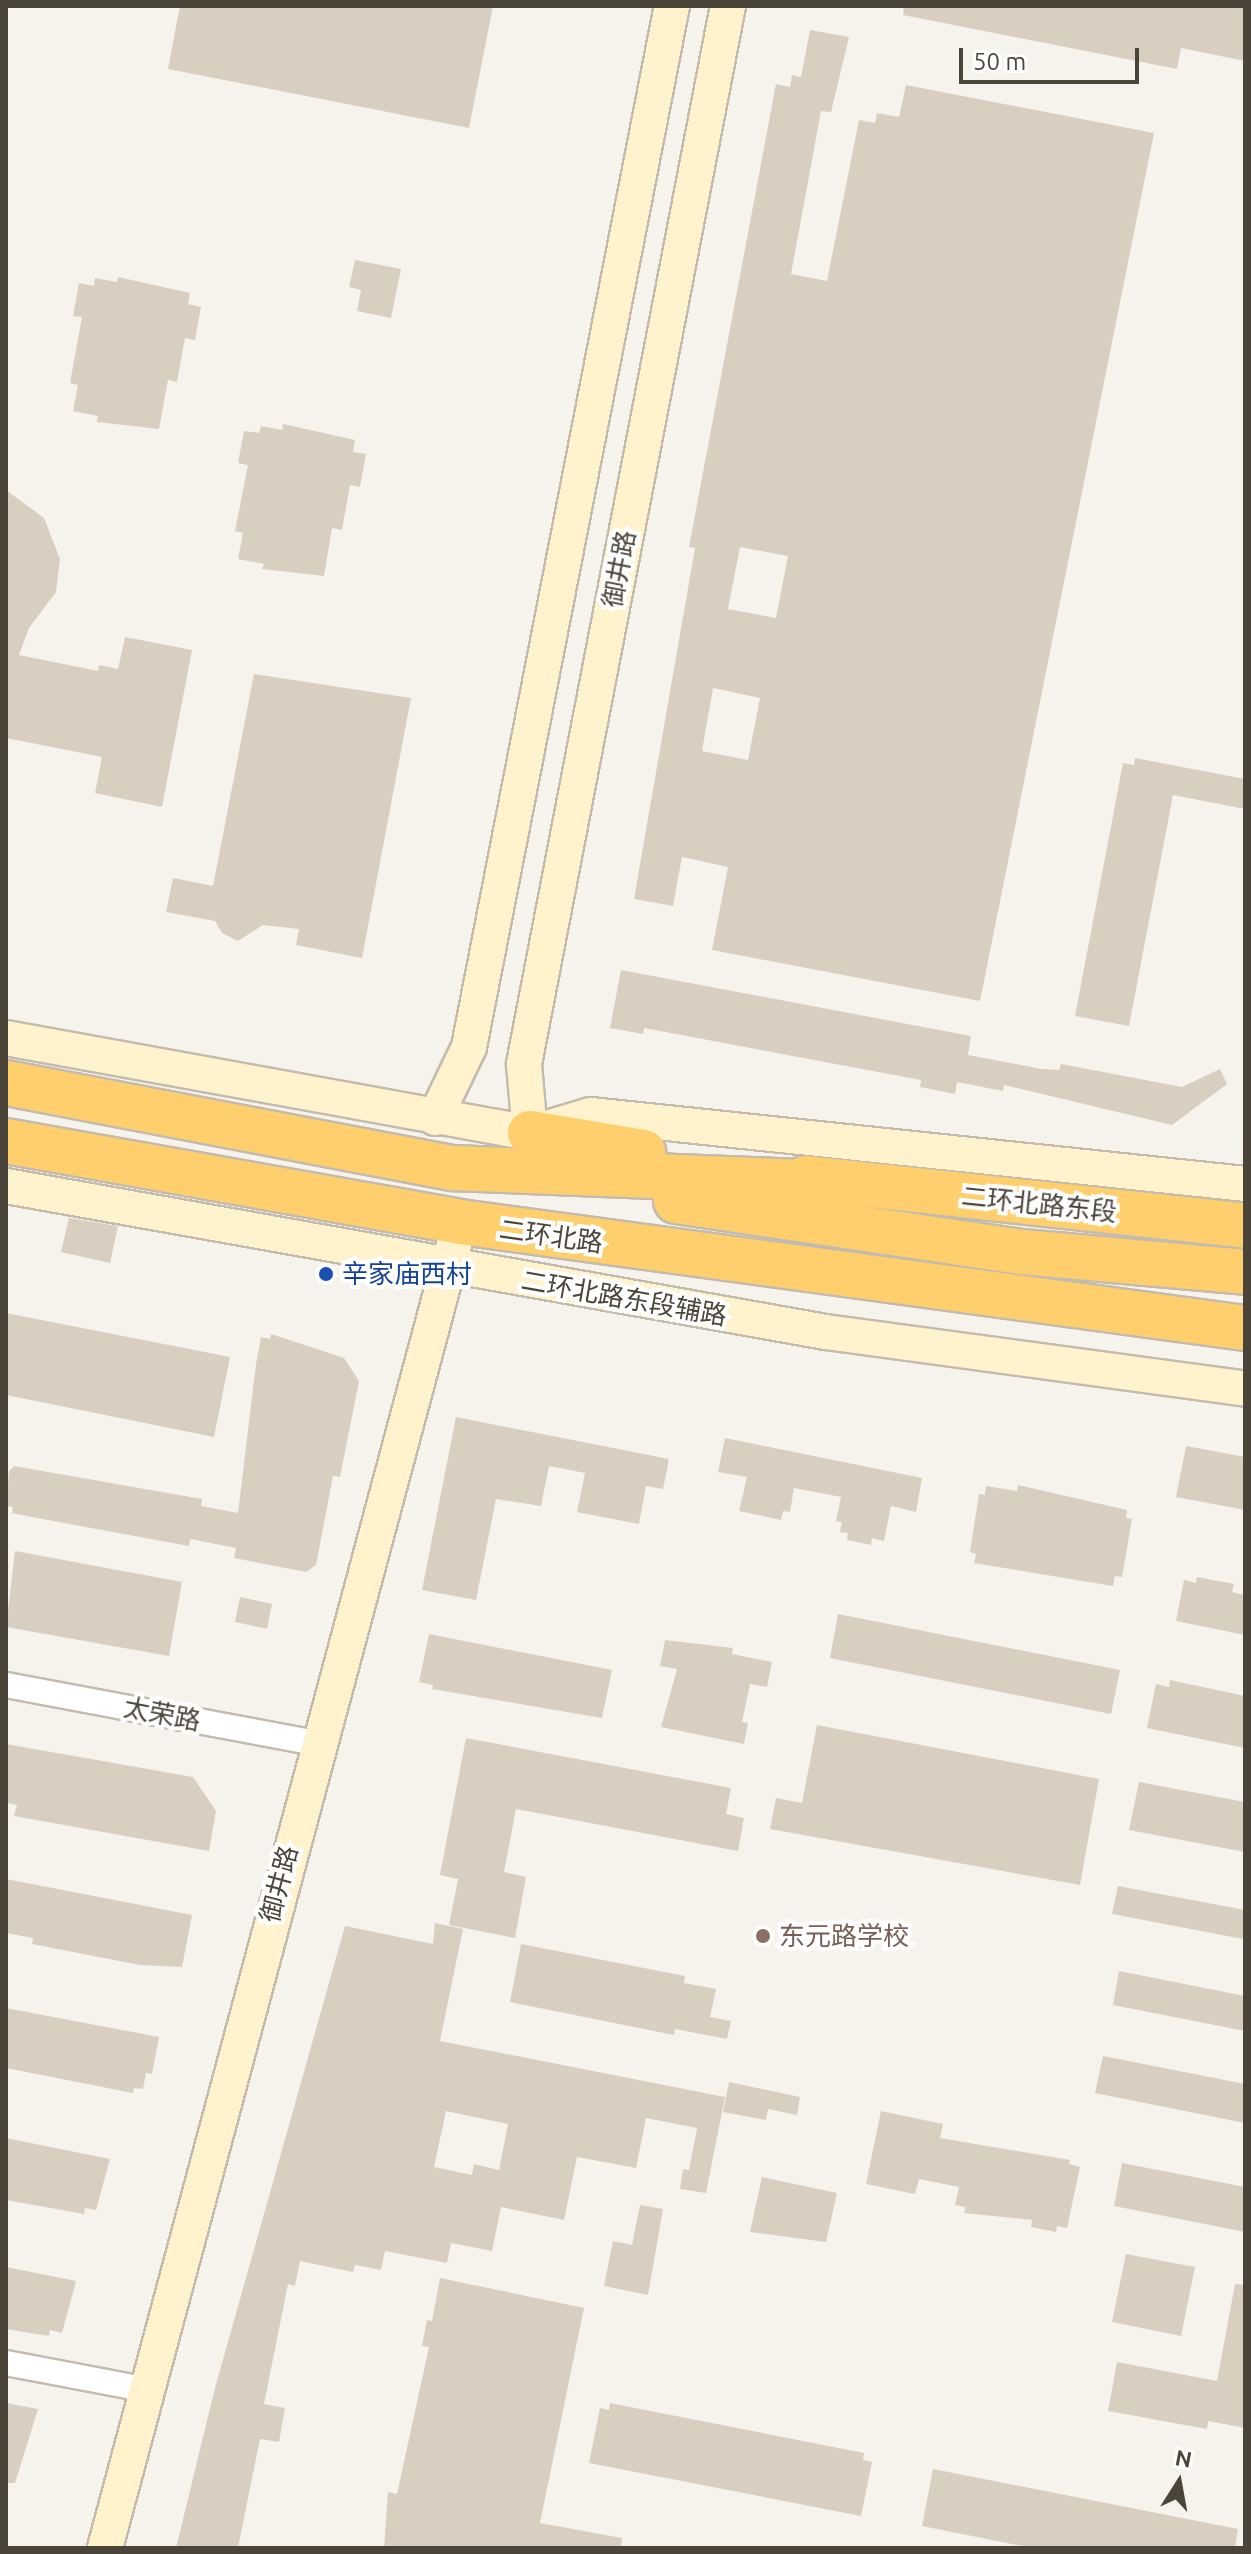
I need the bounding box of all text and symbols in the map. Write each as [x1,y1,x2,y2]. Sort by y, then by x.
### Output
scale bar [963,32,1143,82]
text: 50 m [973,48,1026,75]
street label: 御井路 [596,528,642,610]
street label: 二环北路东段 [960,1180,1118,1228]
street label: 二环北路 [497,1213,605,1259]
place label: 辛家庙西村 [342,1258,472,1290]
marker: 辛家庙西村 [317,1265,335,1283]
street label: 二环北路东段辅路 [519,1265,729,1331]
street label: 太荣路 [121,1691,203,1737]
street label: 御井路 [254,1842,304,1926]
place label: 东元路学校 [779,1920,909,1952]
marker: 东元路学校 [754,1927,772,1945]
north arrow [1139,2442,1219,2522]
text: N [1173,2444,1194,2472]

